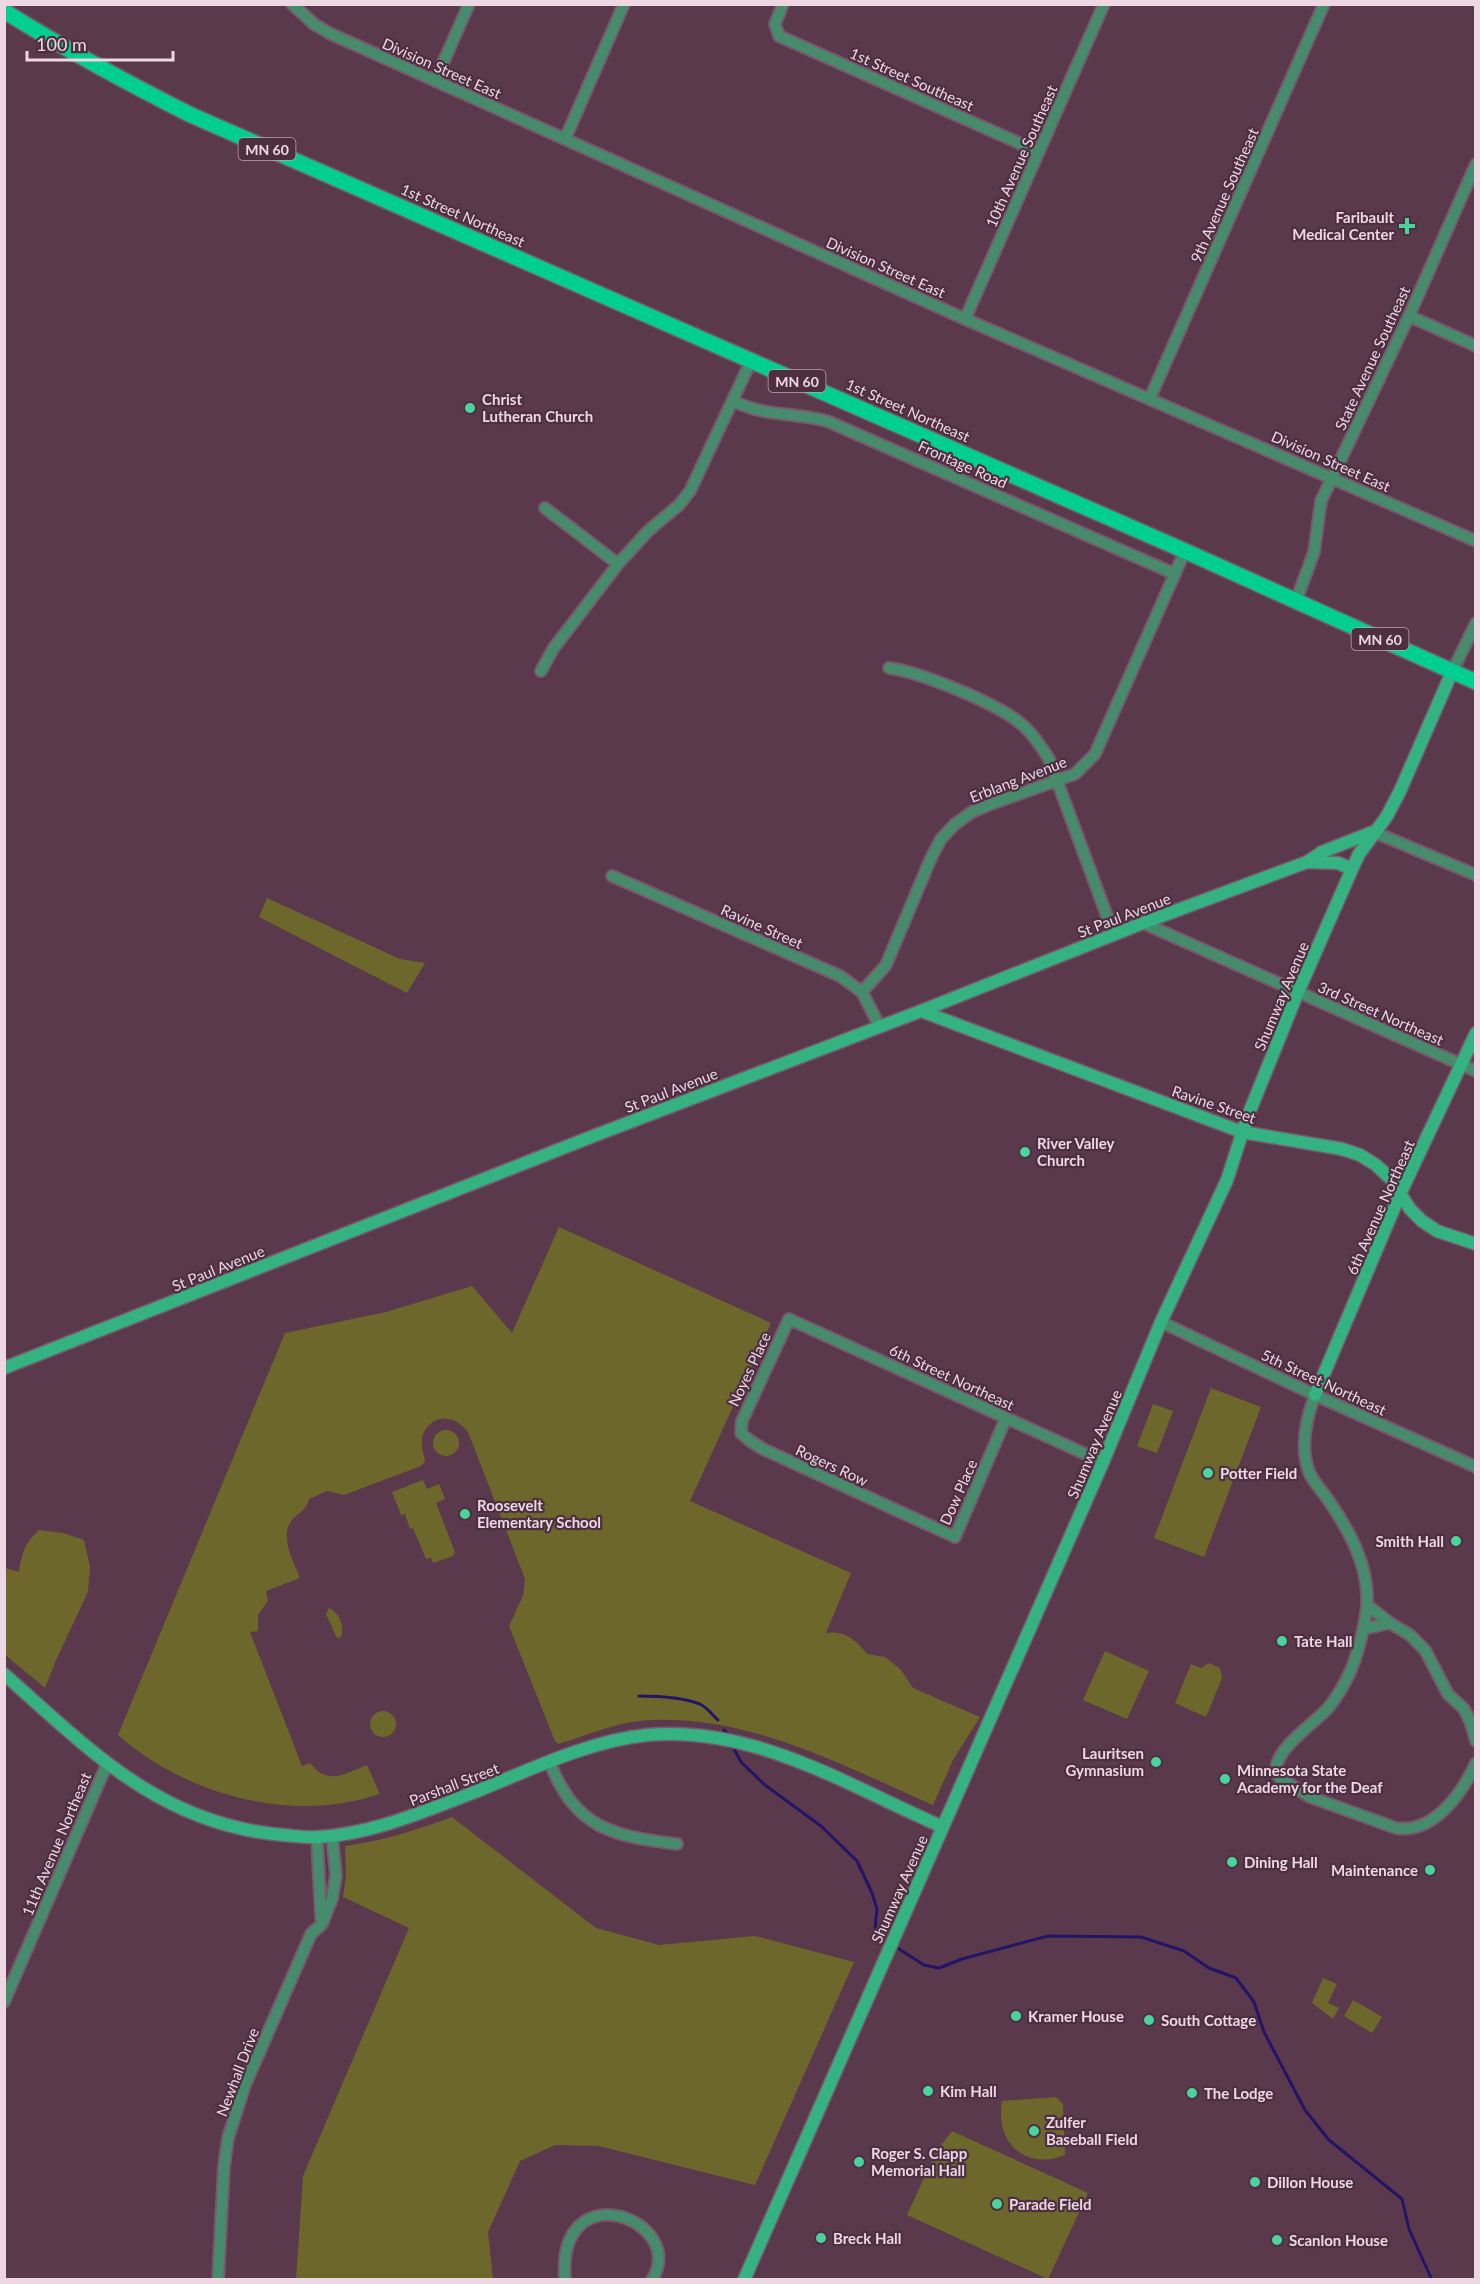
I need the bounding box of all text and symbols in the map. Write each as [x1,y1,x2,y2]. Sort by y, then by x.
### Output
scale bar [27,24,172,62]
text: 100 m [36,33,87,55]
street label: Division Street East [380,34,505,103]
street label: 1st Street Southeast [847,44,977,115]
street label: 10th Avenue Southeast [981,81,1061,230]
street label: 9th Avenue Southeast [1186,124,1262,265]
road number: MN 60 [238,138,296,160]
street label: 1st Street Northeast [398,180,528,251]
place label: Faribault Medical Center [1292,208,1394,243]
marker: Faribault Medical Center [1398,217,1416,235]
street label: Division Street East [824,233,949,302]
street label: State Avenue Southeast [1331,283,1414,433]
road number: MN 60 [768,370,826,392]
street label: 1st Street Northeast [843,375,973,446]
place label: Christ Lutheran Church [482,390,593,425]
marker: Christ Lutheran Church [463,401,477,415]
street label: Division Street East [1269,427,1394,496]
street label: Frontage Road [916,436,1010,492]
road number: MN 60 [1352,628,1408,650]
street label: Erblang Avenue [967,752,1069,806]
street label: St Paul Avenue [1075,889,1173,941]
street label: Ravine Street [718,900,806,952]
street label: Shumway Avenue [1250,939,1312,1053]
street label: 3rd Street Northeast [1315,977,1447,1049]
street label: St Paul Avenue [622,1064,720,1116]
street label: Ravine Street [1170,1081,1259,1127]
place label: River Valley Church [1037,1134,1115,1169]
street label: 6th Avenue Northeast [1342,1136,1418,1277]
marker: River Valley Church [1018,1145,1032,1159]
street label: St Paul Avenue [169,1241,267,1295]
street label: Noyes Place [724,1329,774,1409]
street label: 6th Street Northeast [887,1340,1018,1414]
street label: 5th Street Northeast [1259,1345,1390,1419]
street label: Shumway Avenue [1063,1387,1125,1501]
street label: Rogers Row [793,1440,871,1490]
street label: Dow Place [936,1456,980,1528]
place label: Potter Field [1220,1464,1297,1482]
marker: Potter Field [1201,1466,1215,1480]
place label: Roosevelt Elementary School [477,1496,601,1531]
marker: Roosevelt Elementary School [458,1507,472,1521]
place label: Smith Hall [1375,1532,1444,1550]
marker: Smith Hall [1449,1534,1463,1548]
place label: Tate Hall [1294,1632,1352,1650]
marker: Tate Hall [1275,1634,1289,1648]
place label: Lauritsen Gymnasium [1065,1744,1144,1779]
marker: Lauritsen Gymnasium [1149,1755,1163,1769]
street label: Parshall Street [407,1758,502,1809]
place label: Minnesota State Academy for the Deaf [1236,1761,1383,1796]
street label: 11th Avenue Northeast [18,1769,95,1918]
marker: Minnesota State Academy for the Deaf [1218,1772,1232,1786]
street label: Shumway Avenue [867,1832,931,1946]
place label: Dining Hall [1244,1853,1318,1871]
marker: Dining Hall [1225,1855,1239,1869]
place label: Maintenance [1331,1861,1418,1879]
marker: Maintenance [1423,1863,1437,1877]
place label: Kramer House [1028,2007,1124,2025]
marker: Kramer House [1009,2009,1023,2023]
place label: South Cottage [1161,2011,1256,2029]
marker: South Cottage [1142,2013,1156,2027]
street label: Newhall Drive [212,2025,262,2119]
place label: Kim Hall [940,2082,997,2100]
marker: Kim Hall [921,2084,935,2098]
place label: The Lodge [1204,2084,1273,2102]
marker: The Lodge [1185,2086,1199,2100]
place label: Zulfer Baseball Field [1046,2113,1138,2148]
marker: Zulfer Baseball Field [1027,2124,1041,2138]
place label: Roger S. Clapp Memorial Hall [871,2144,967,2179]
marker: Roger S. Clapp Memorial Hall [852,2155,866,2169]
place label: Dillon House [1267,2173,1353,2191]
marker: Dillon House [1248,2175,1262,2189]
place label: Parade Field [1009,2195,1091,2213]
marker: Parade Field [990,2197,1004,2211]
place label: Breck Hall [833,2229,901,2247]
marker: Breck Hall [814,2231,828,2245]
place label: Scanlon House [1289,2231,1388,2249]
marker: Scanlon House [1270,2233,1284,2247]

